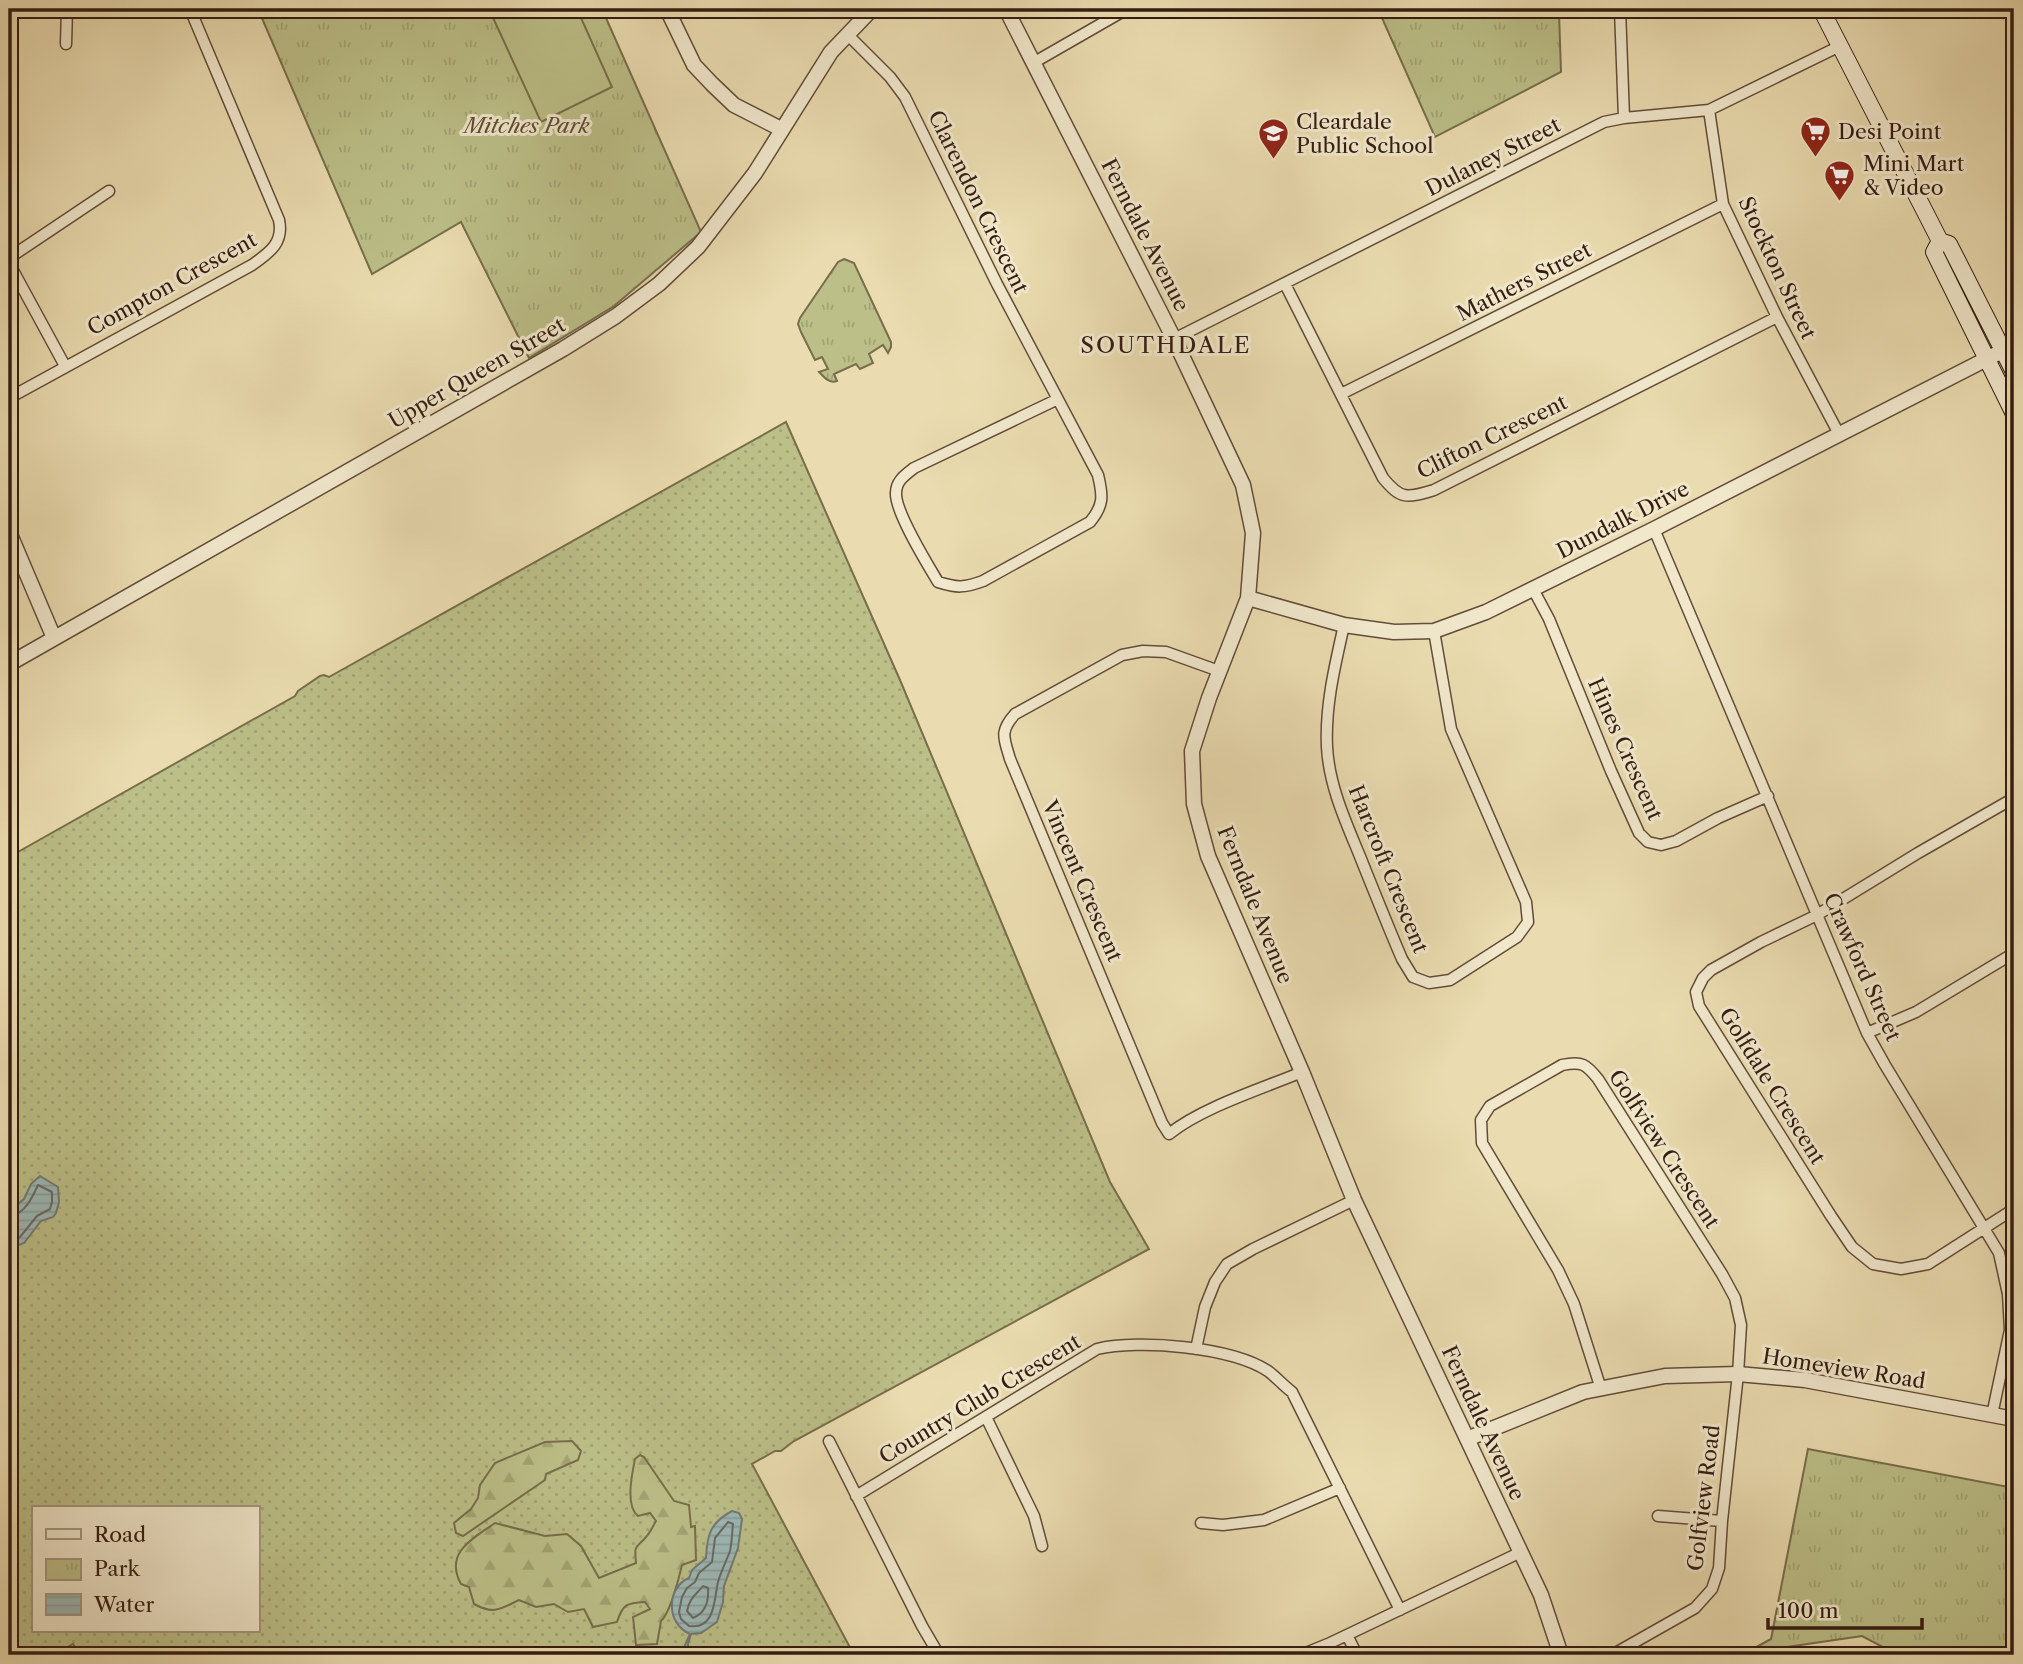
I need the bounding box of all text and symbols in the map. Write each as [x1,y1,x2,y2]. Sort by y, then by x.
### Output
street label: Clarendon Crescent [923,106,1034,298]
place label: Cleardale Public School [1296,109,1433,158]
street label: Dulaney Street [1421,112,1565,201]
park label: Mitches Park [461,113,590,138]
supermarket icon: Desi Point [1798,115,1832,159]
school or university icon: Cleardale Public School [1256,117,1290,161]
place label: Desi Point [1838,119,1942,144]
place label: Mini Mart & Video [1863,151,1965,200]
street label: Ferndale Avenue [1096,154,1195,315]
supermarket icon: Mini Mart & Video [1823,159,1857,203]
street label: Stockton Street [1733,193,1822,344]
street label: Compton Crescent [83,226,261,340]
street label: Mathers Street [1452,237,1596,326]
street label: Upper Queen Street [384,312,570,433]
district label: SOUTHDALE [1080,331,1252,359]
street label: Clifton Crescent [1413,389,1571,484]
street label: Dundalk Drive [1552,475,1693,564]
street label: Hines Crescent [1583,674,1668,824]
street label: Harcroft Crescent [1343,781,1434,957]
street label: Vincent Crescent [1037,796,1128,966]
street label: Ferndale Avenue [1212,822,1298,987]
street label: Crawford Street [1819,889,1907,1045]
street label: Golfdale Crescent [1714,1003,1831,1169]
street label: Golfview Crescent [1604,1065,1725,1233]
street label: Country Club Crescent [874,1328,1086,1469]
street label: Ferndale Avenue [1437,1341,1530,1504]
street label: Homeview Road [1761,1343,1928,1394]
street label: Golfview Road [1682,1423,1725,1572]
legend [32,1506,259,1632]
text: Road [94,1522,146,1547]
text: Park [94,1556,140,1581]
scale bar [1768,1587,1922,1631]
text: Water [93,1592,154,1617]
text: 100 m [1778,1598,1839,1623]

